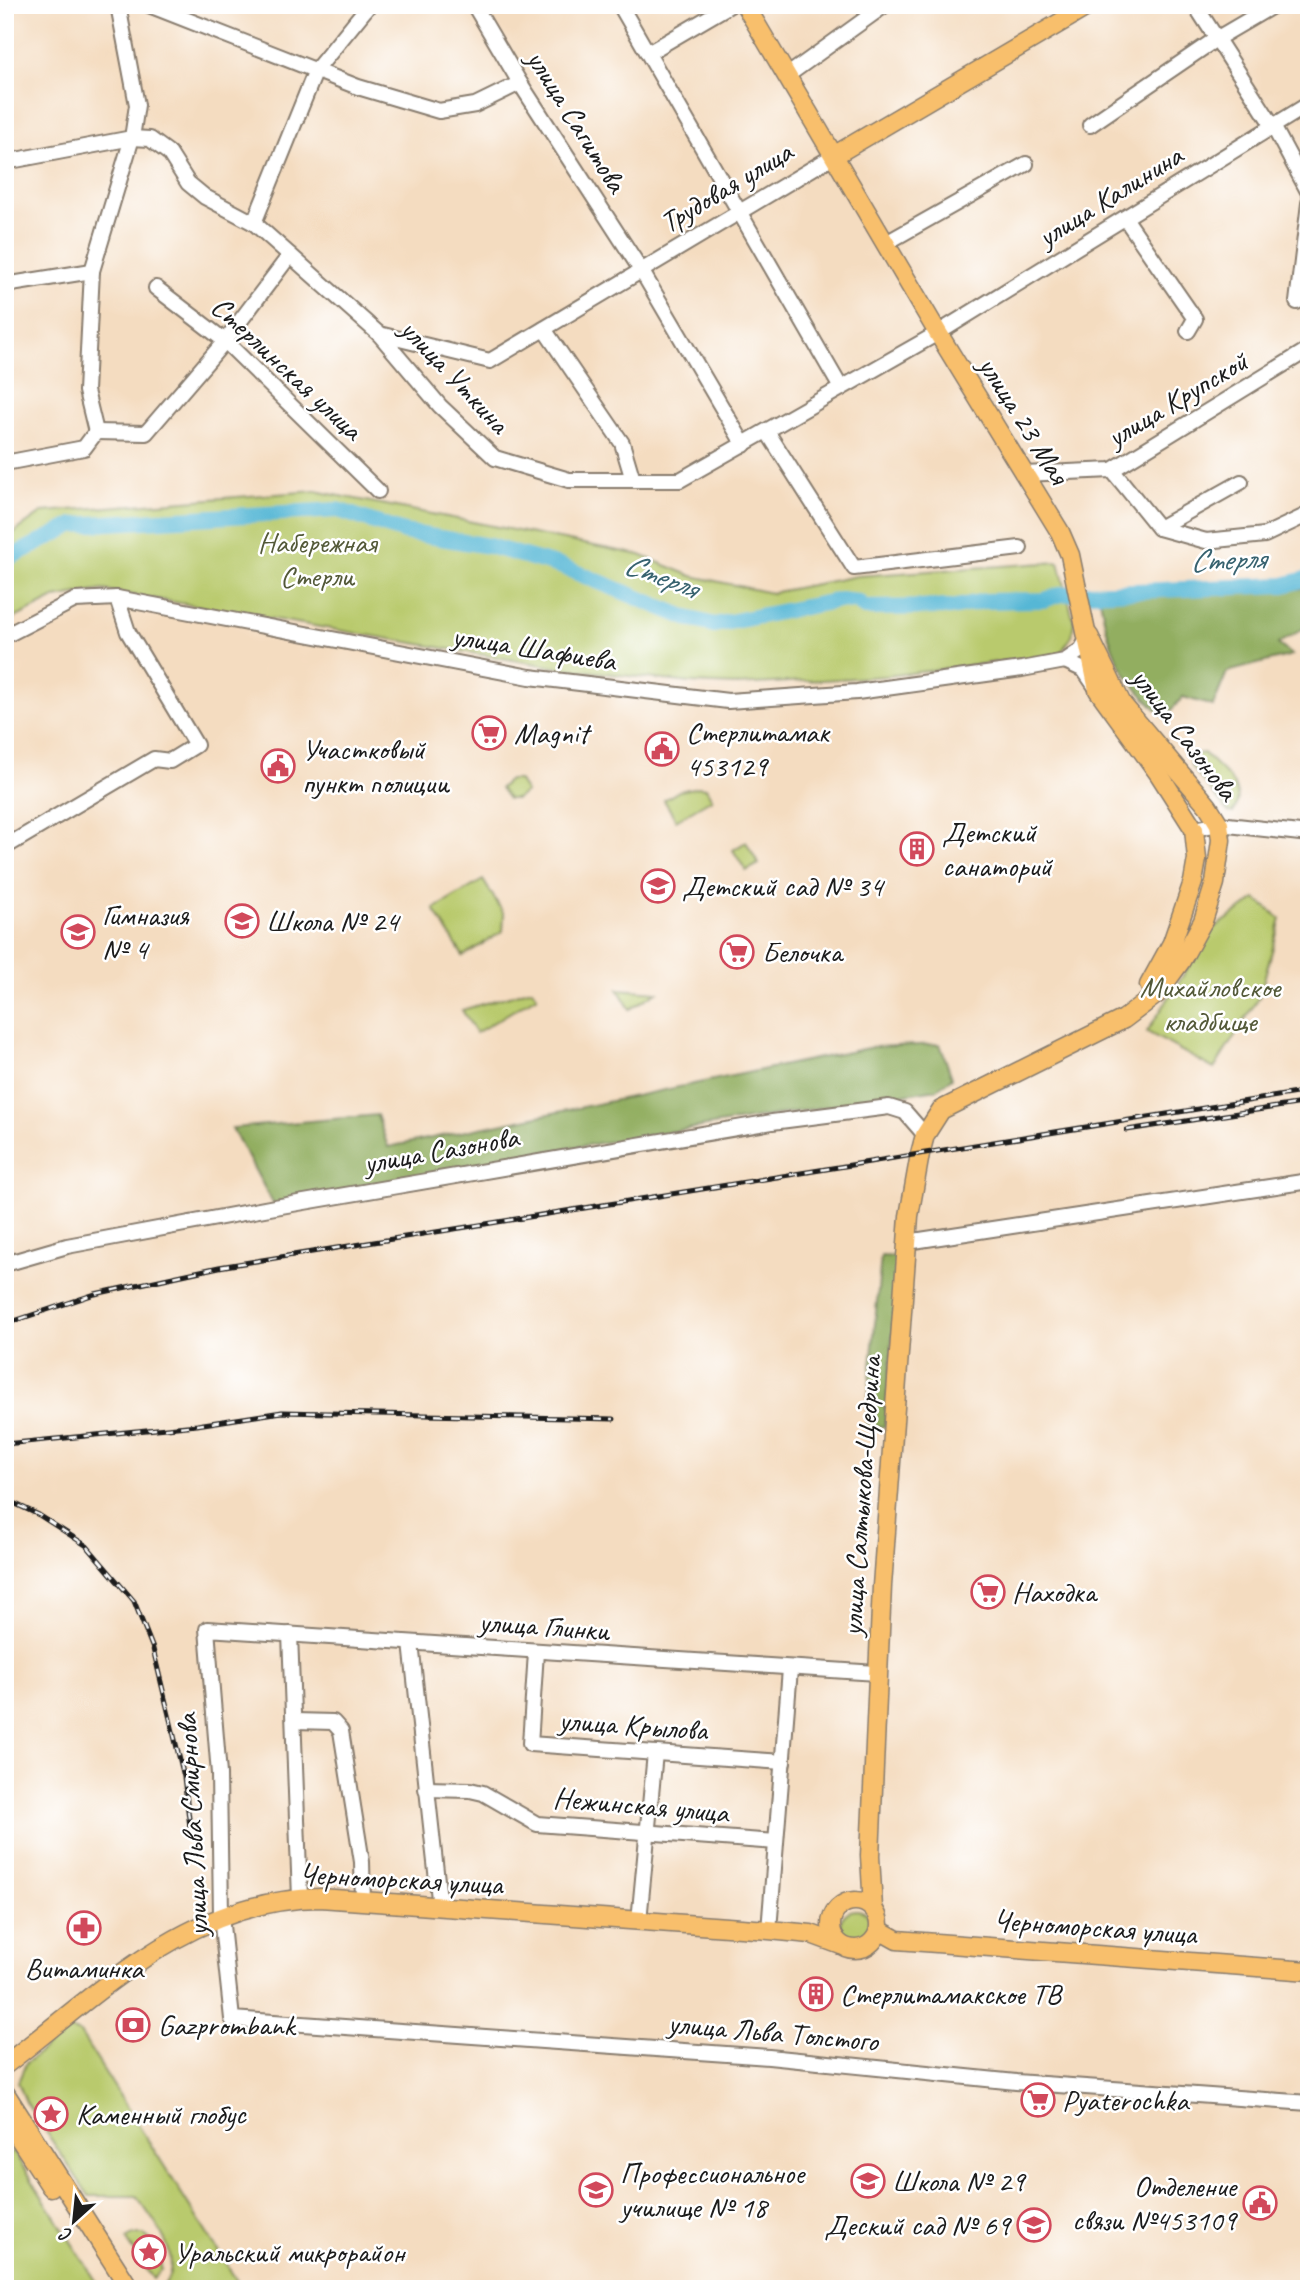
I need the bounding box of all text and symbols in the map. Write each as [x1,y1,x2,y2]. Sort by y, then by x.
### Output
street label: улица Сагитова [517,41,637,201]
street label: Трудовая улица [653,132,801,241]
street label: улица Калинина [1029,135,1191,257]
street label: Стерлинская улица [203,288,372,449]
street label: улица Уткина [391,309,519,443]
street label: улица Крупской [1098,341,1256,457]
street label: улица 23 Мая [969,348,1079,493]
park label: Набережная Стерли [258,523,379,595]
water label: Стерля [1189,538,1270,581]
water label: Стерля [619,543,708,610]
street label: улица Шафиева [448,616,620,680]
street label: улица Сазонова [1122,659,1248,809]
place label: Стерлитамак 453129 [686,713,831,785]
supermarket icon: Magnit [470,714,508,752]
place label: Magnit [514,714,592,752]
place label: Участковый пункт полиции [302,730,450,802]
public building icon: Стерлитамак 453129 [643,730,681,768]
public building icon: Участковый пункт полиции [259,747,297,785]
place label: Детский санаторий [942,813,1053,885]
building icon: Детский санаторий [898,830,936,868]
school or university icon: Детский сад № 34 [639,867,677,905]
place label: Детский сад № 34 [682,867,885,905]
place label: Гимназия № 4 [102,896,190,968]
school or university icon: Школа № 24 [223,902,261,940]
place label: Школа № 24 [266,902,401,940]
school or university icon: Гимназия № 4 [59,913,97,951]
supermarket icon: Белочка [718,933,756,971]
place label: Белочка [762,933,845,971]
park label: Михайловское кладбище [1140,968,1283,1040]
street label: улица Сазонова [359,1117,523,1183]
street label: улица Салтыкова-Щедрина [832,1352,890,1639]
supermarket icon: Находка [969,1573,1007,1611]
place label: Находка [1012,1573,1098,1611]
street label: улица Глинки [476,1602,612,1650]
street label: улица Крылова [556,1701,710,1749]
street label: улица Льва Смирнова [167,1711,217,1939]
street label: Нежинская улица [552,1778,732,1832]
street label: Черноморская улица [298,1855,506,1903]
street label: Черноморская улица [992,1901,1200,1953]
pharmacy icon: Витаминка [65,1909,103,1947]
place label: Витаминка [25,1949,145,1987]
building icon: Стерлитамакское ТВ [797,1975,835,2013]
place label: Стерлитамакское ТВ [840,1975,1064,2013]
street label: улица Льва Толстого [665,2004,881,2060]
bank icon: Gazprombank [114,2006,152,2044]
place label: Gazprombank [158,2006,297,2044]
supermarket icon: Pyaterochka [1019,2081,1057,2119]
place label: Pyaterochka [1062,2081,1190,2119]
place icon: Каменный глобус [32,2095,70,2133]
place label: Каменный глобус [76,2095,247,2133]
place label: Профессиональное училище № 18 [618,2154,806,2226]
school or university icon: Школа № 29 [849,2162,887,2200]
place label: Школа № 29 [892,2162,1027,2200]
place label: Отделение связи №453109 [1072,2167,1238,2239]
school or university icon: Профессиональное училище № 18 [577,2171,615,2209]
public building icon: Отделение связи №453109 [1241,2184,1279,2222]
north arrow [38,2186,108,2256]
place label: Деский сад № 69 [824,2206,1012,2244]
school or university icon: Деский сад № 69 [1015,2206,1053,2244]
text: С [55,2221,76,2248]
place icon: Уральский микрорайон [130,2233,168,2271]
place label: Уральский микрорайон [174,2233,406,2271]

